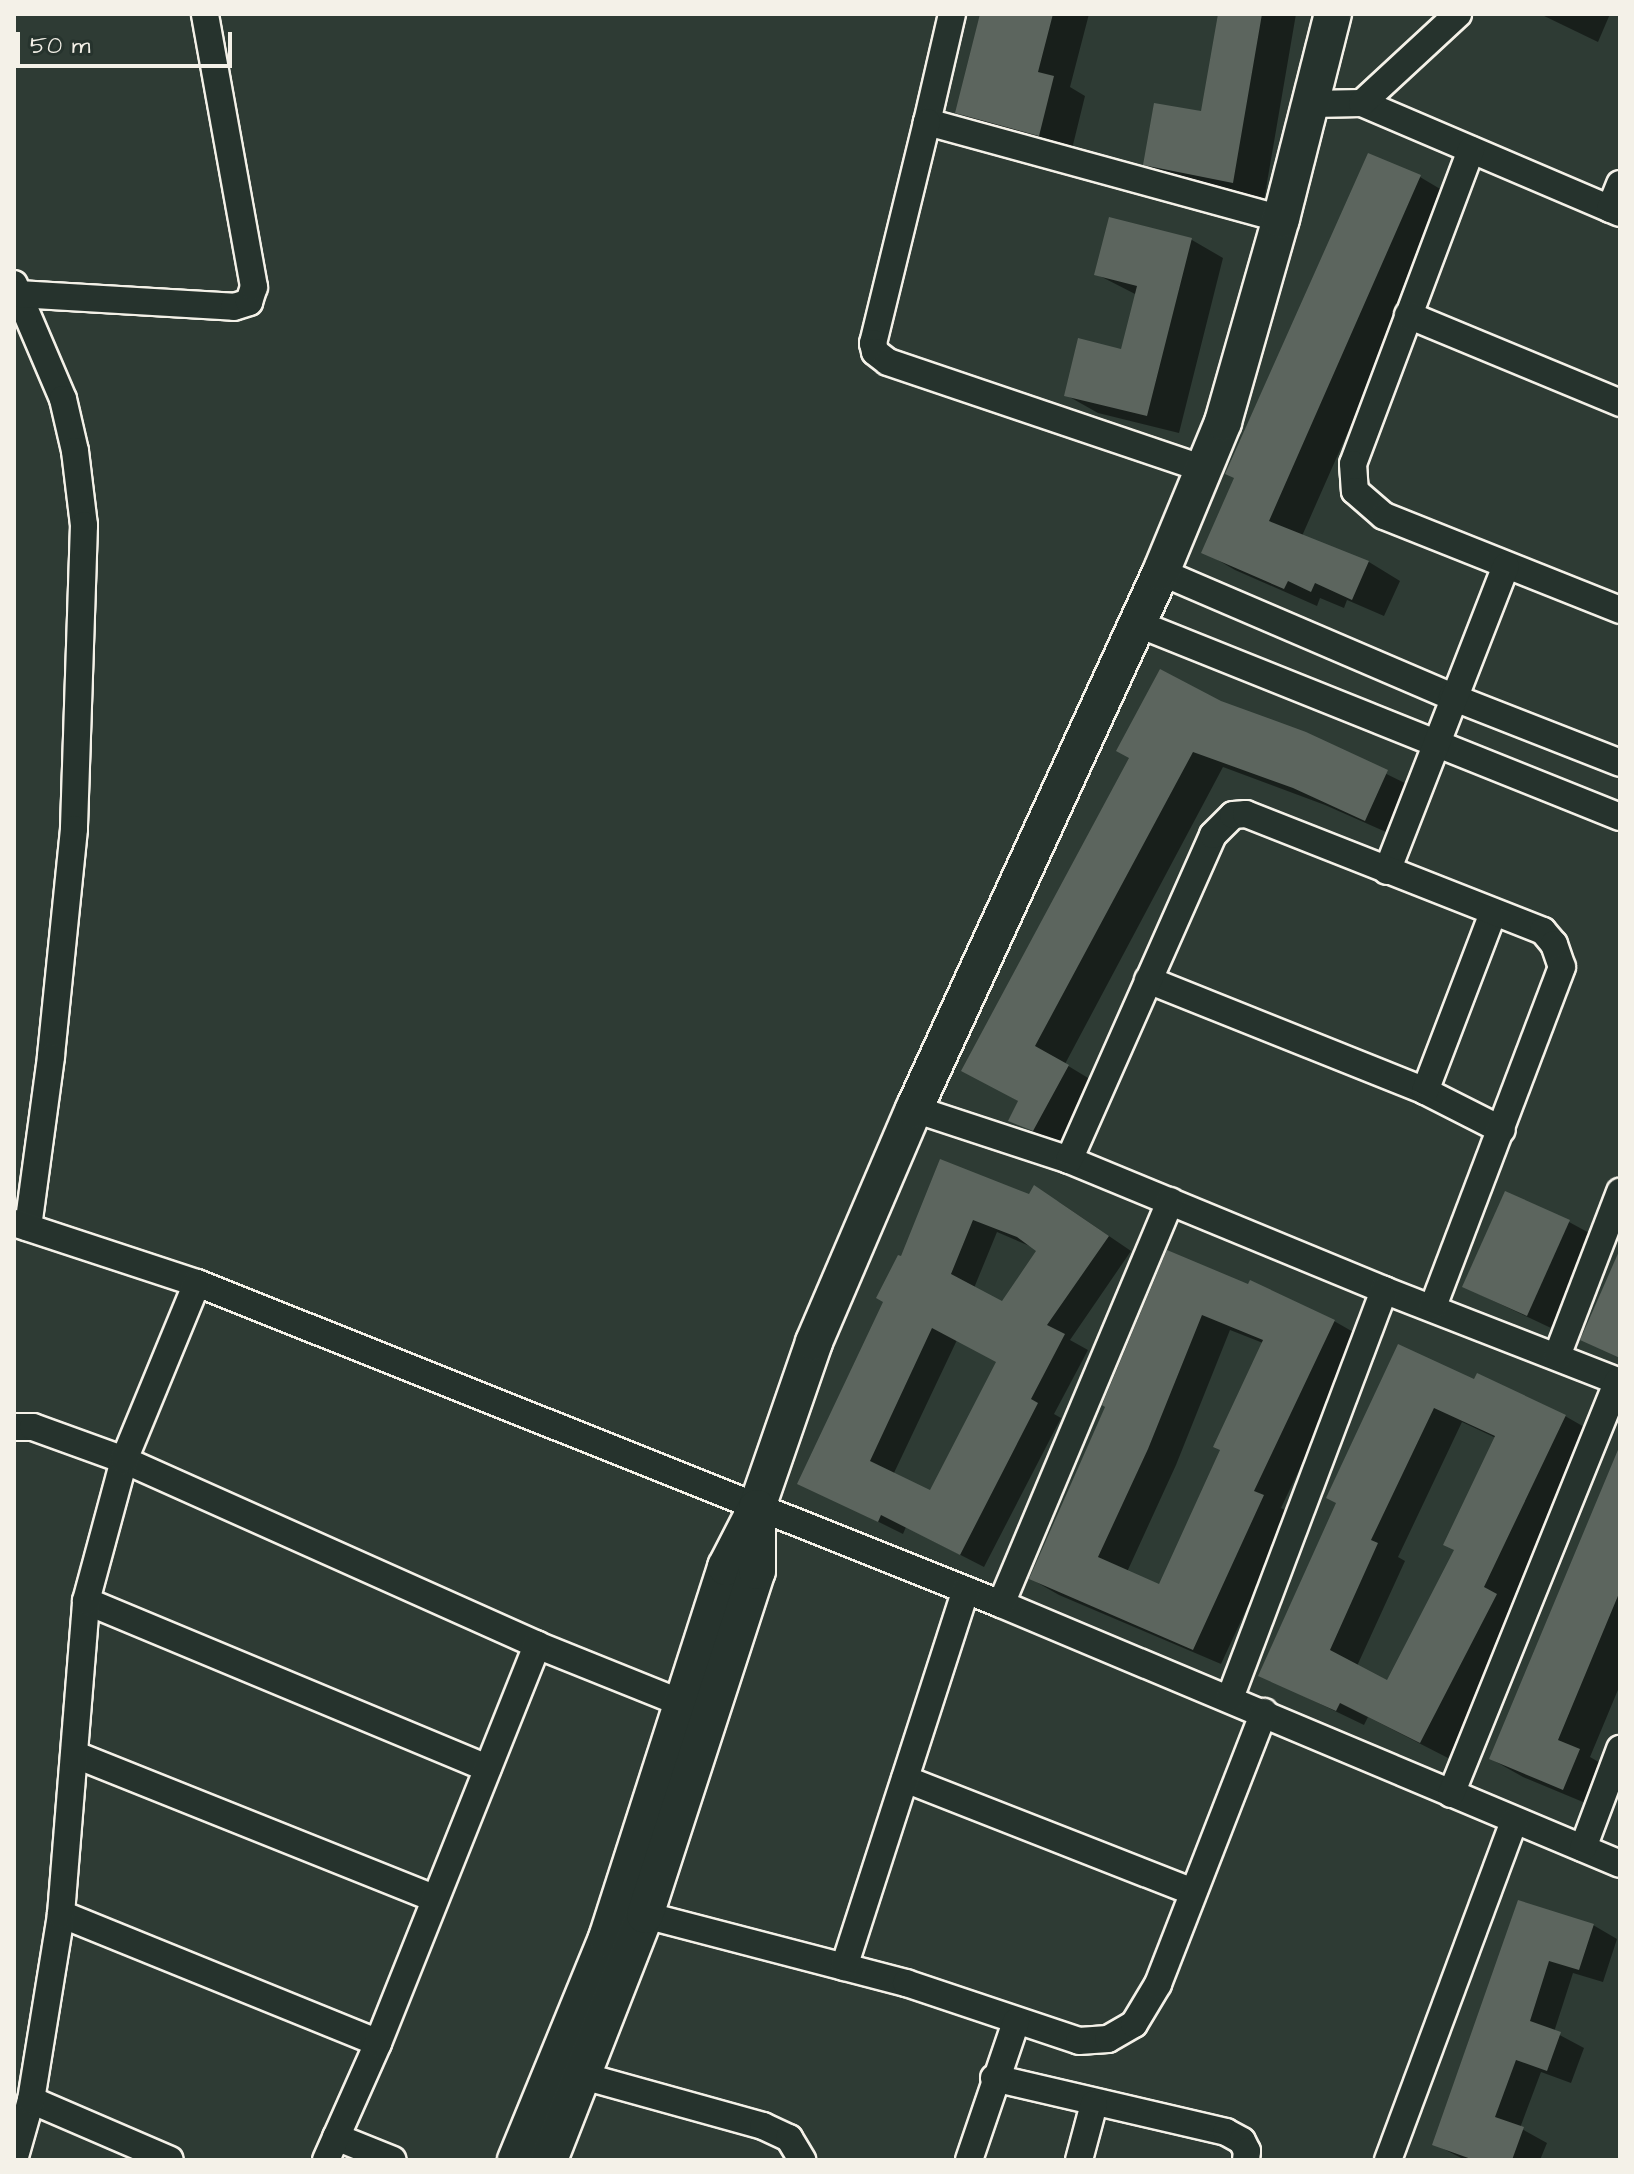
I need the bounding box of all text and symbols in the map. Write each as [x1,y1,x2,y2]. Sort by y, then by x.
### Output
scale bar [20,16,236,66]
text: 50 m [30,29,90,63]

